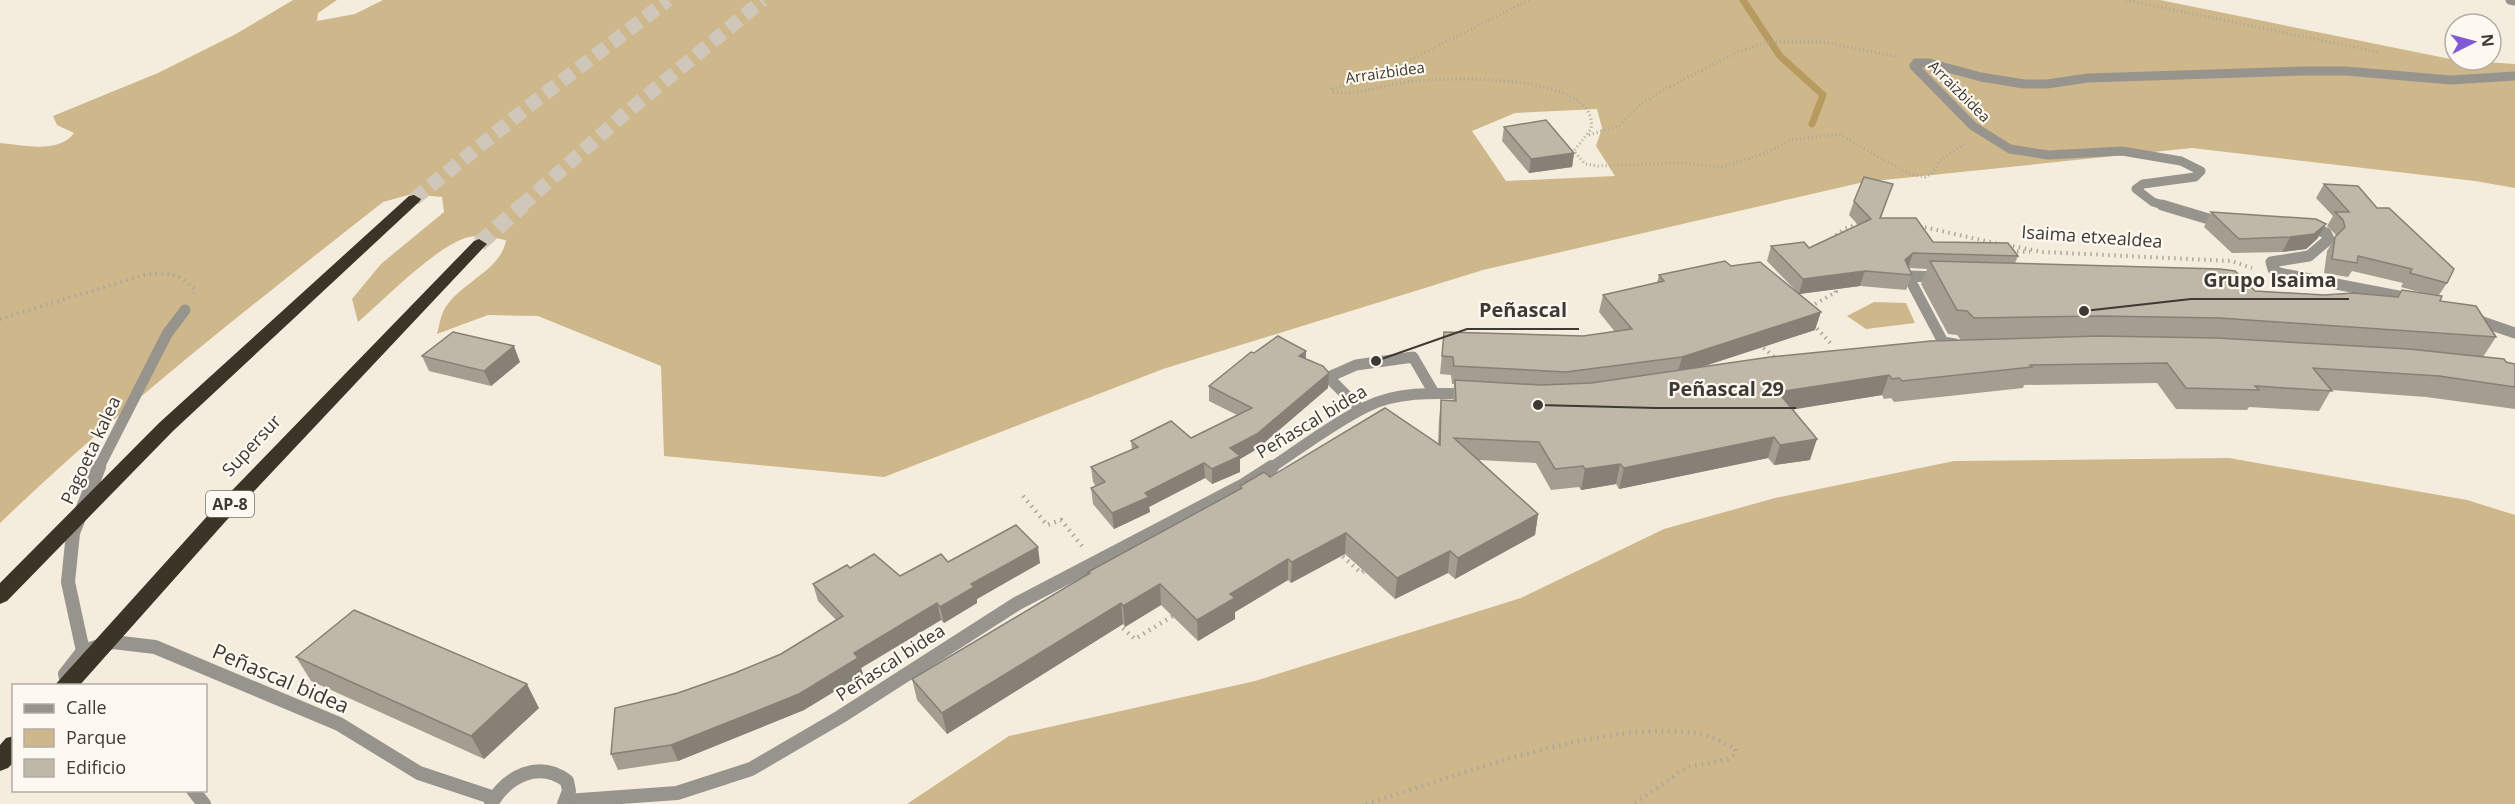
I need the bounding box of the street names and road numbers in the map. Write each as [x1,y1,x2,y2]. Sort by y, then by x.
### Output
street label: Arraizbidea [1925,56,1995,126]
street label: Arraizbidea [1344,57,1426,87]
street label: Isaima etxealdea [2021,219,2163,253]
street label: Peñascal bidea [1251,379,1371,463]
street label: Pagoeta kalea [54,392,126,508]
street label: Supersur [216,408,286,481]
road number: AP-8 [206,491,254,517]
street label: Peñascal bidea [831,618,949,706]
street label: Peñascal bidea [208,637,354,719]

